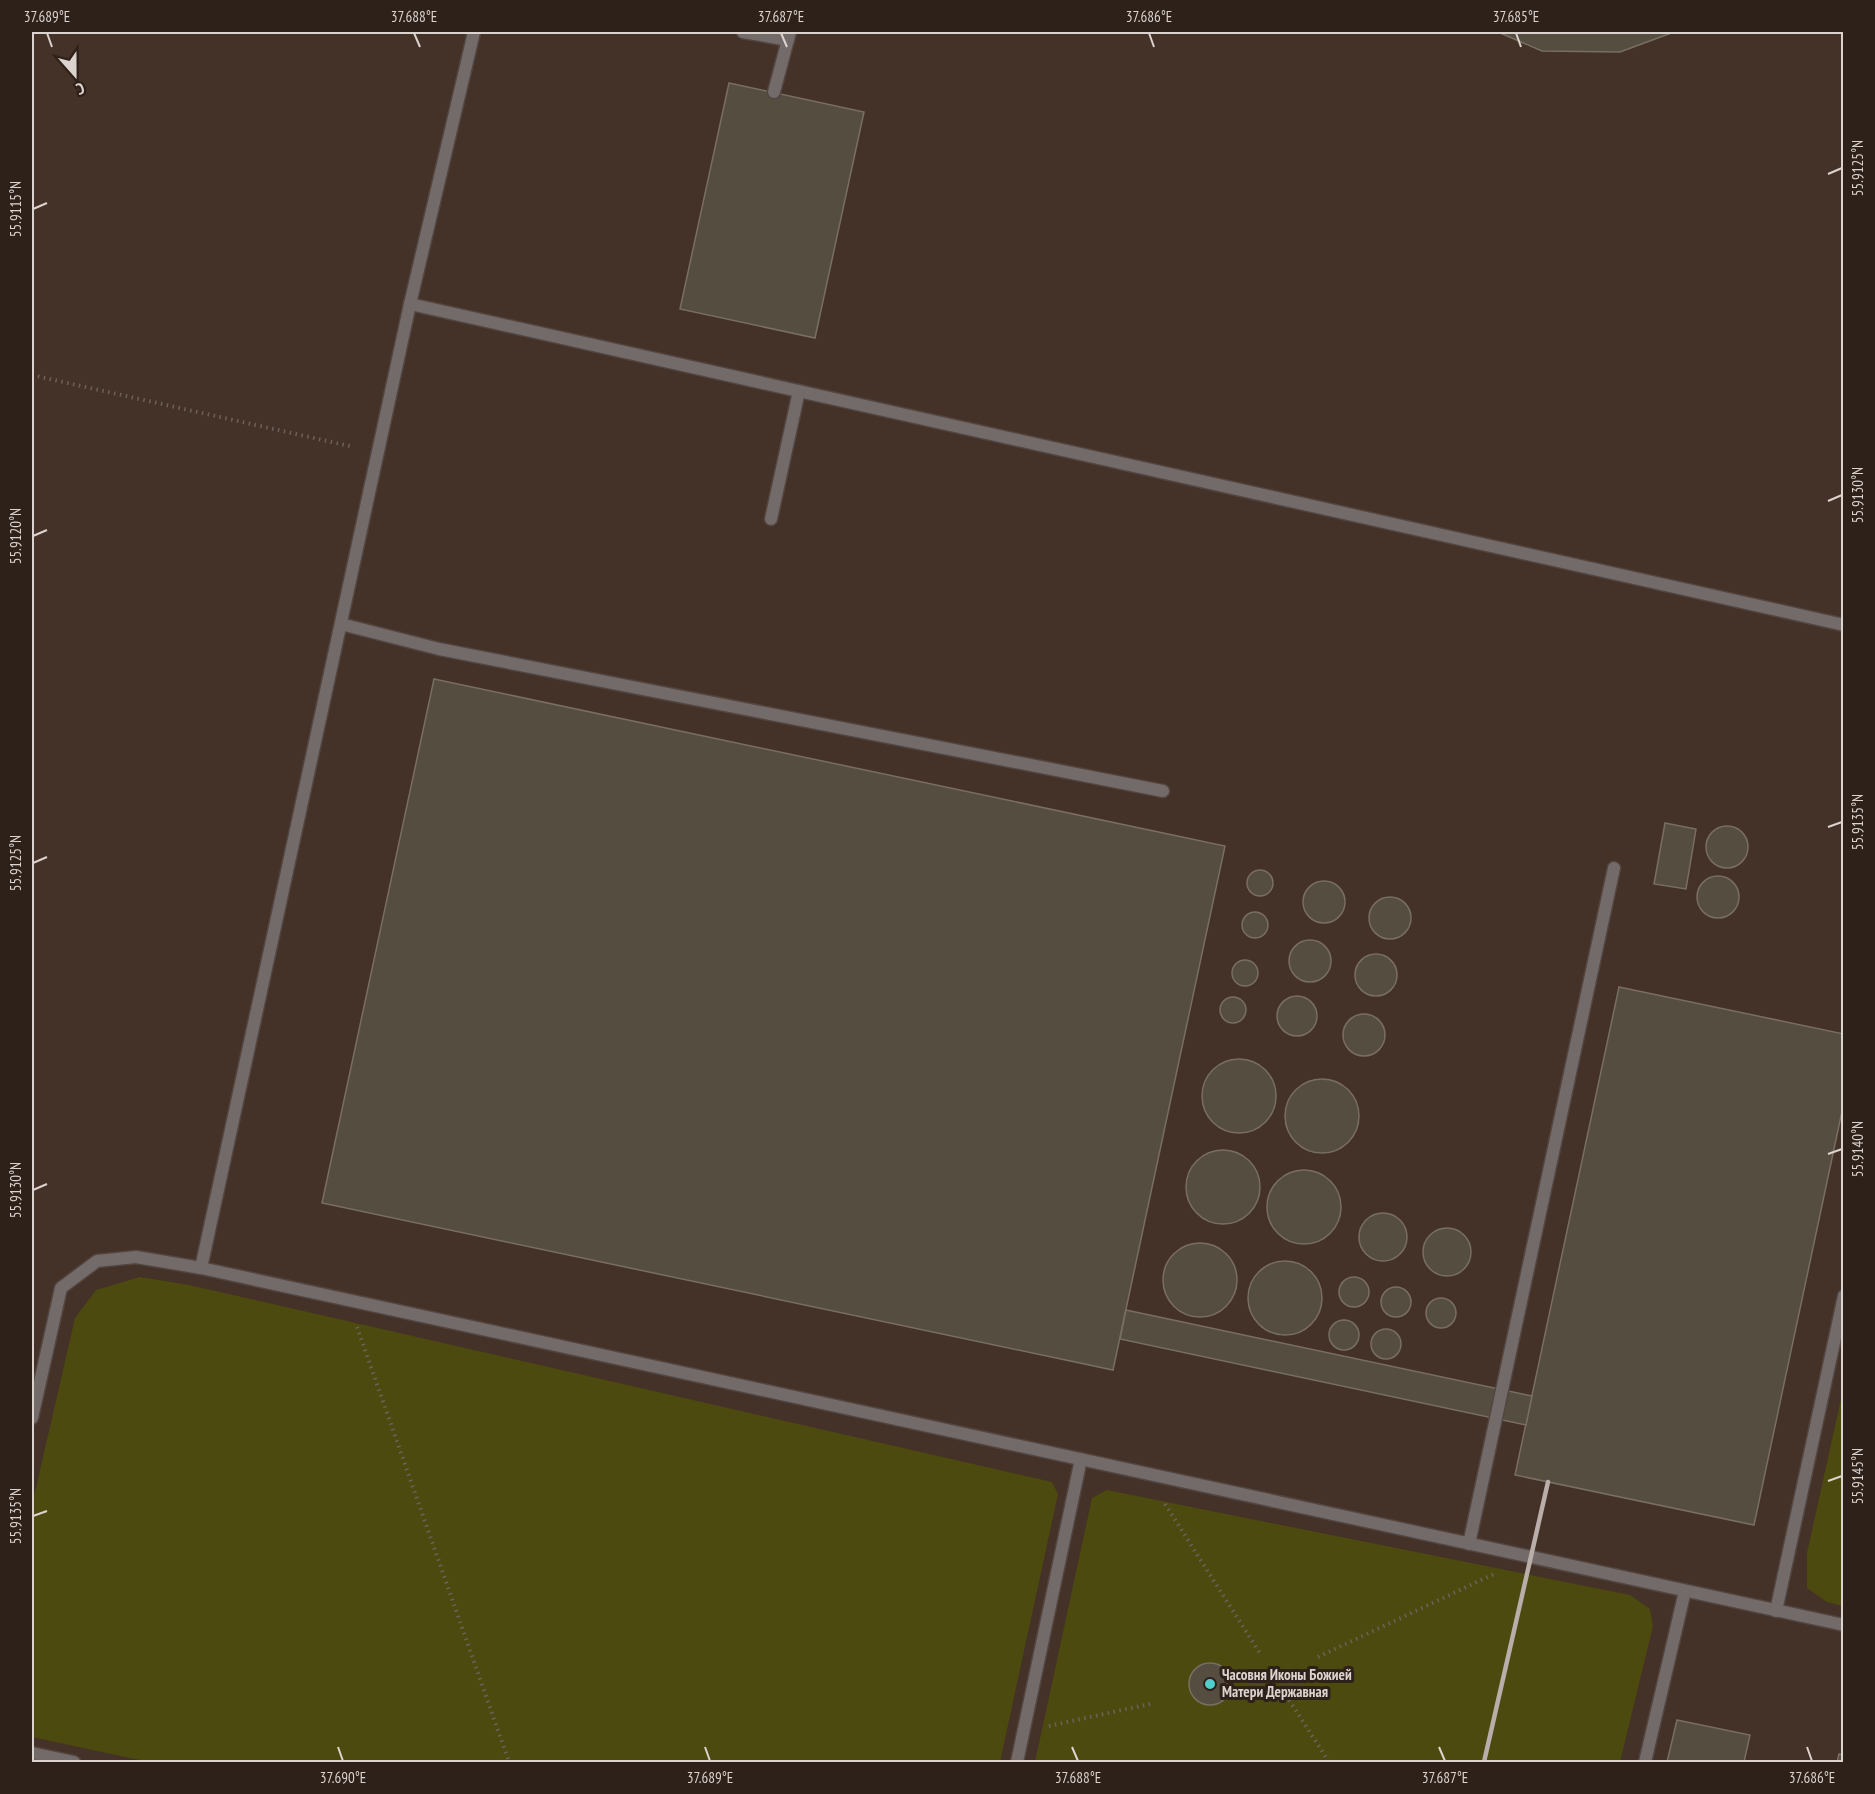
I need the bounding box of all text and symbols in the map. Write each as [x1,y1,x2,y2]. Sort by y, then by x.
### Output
text: 37.689°E [24,7,70,26]
text: 37.688°E [391,7,437,26]
text: 37.687°E [758,7,804,26]
text: 37.686°E [1126,7,1172,26]
text: 37.685°E [1493,7,1539,26]
north arrow [45,45,105,105]
text: С [73,78,87,100]
text: 55.9125°N [1848,140,1867,196]
text: 55.9115°N [6,181,25,237]
text: 55.9130°N [1848,467,1867,523]
text: 55.9120°N [6,508,25,564]
text: 55.9135°N [1848,794,1867,850]
text: 55.9125°N [6,835,25,891]
text: 55.9140°N [1848,1121,1867,1177]
text: 55.9130°N [6,1162,25,1218]
text: 55.9145°N [1848,1448,1867,1504]
text: 55.9135°N [6,1488,25,1544]
place label: Часовня Иконы Божией Матери Державная [1222,1665,1352,1701]
marker: Часовня Иконы Божией Матери Державная [1203,1677,1217,1691]
text: 37.690°E [320,1768,366,1787]
text: 37.689°E [687,1768,733,1787]
text: 37.688°E [1055,1768,1101,1787]
text: 37.687°E [1422,1768,1468,1787]
text: 37.686°E [1789,1768,1835,1787]

